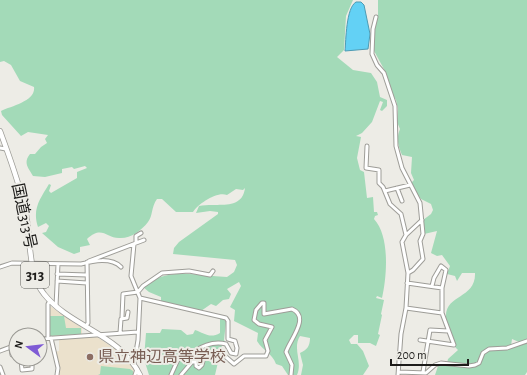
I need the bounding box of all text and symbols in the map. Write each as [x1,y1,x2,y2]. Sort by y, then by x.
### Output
street label: 国道313号 [9,182,40,250]
road number: 313 [21,262,49,288]
north arrow [8,327,48,367]
text: N [13,339,25,350]
scale bar [391,341,468,367]
place label: 県立神辺高等学校 [98,348,226,365]
text: 200 m [397,349,427,361]
marker: 県立神辺高等学校 [85,352,95,362]

